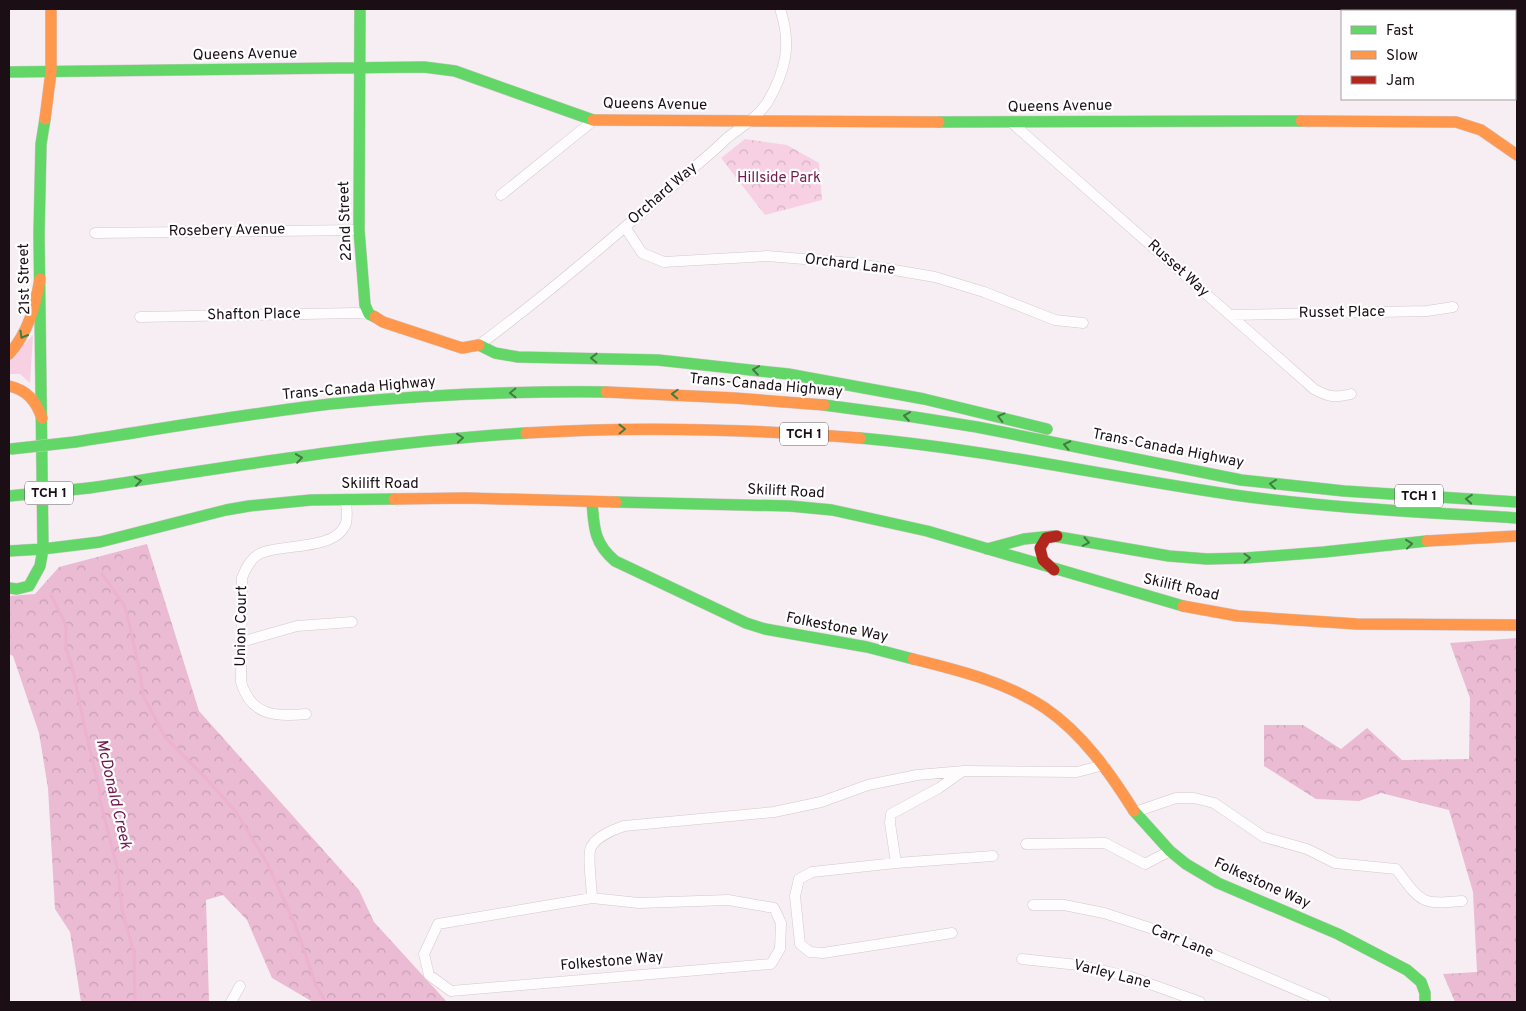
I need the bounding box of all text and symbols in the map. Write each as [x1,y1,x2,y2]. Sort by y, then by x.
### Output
legend [1341,10,1516,100]
text: Fast [1386,22,1414,41]
street label: Queens Avenue [193,45,297,65]
text: Slow [1386,47,1418,66]
text: Jam [1386,72,1415,91]
street label: Queens Avenue [603,95,707,115]
street label: Queens Avenue [1008,97,1112,117]
street label: Orchard Way [624,159,702,229]
park label: Hillside Park [737,169,821,188]
street label: 22nd Street [335,181,357,261]
street label: Rosebery Avenue [169,220,285,242]
street label: Russet Way [1143,236,1213,302]
street label: 21st Street [15,243,35,315]
street label: Orchard Lane [804,250,896,280]
street label: Russet Place [1299,303,1385,323]
street label: Shafton Place [207,305,301,325]
one-way arrow [19,329,29,338]
one-way arrow [590,353,598,363]
one-way arrow [752,365,760,376]
street label: Trans-Canada Highway [688,370,844,402]
street label: Trans-Canada Highway [281,373,437,405]
one-way arrow [509,388,516,398]
one-way arrow [671,389,679,400]
one-way arrow [902,412,911,422]
one-way arrow [997,412,1006,423]
road number: TCH 1 [780,422,828,446]
one-way arrow [618,424,626,434]
street label: Trans-Canada Highway [1090,425,1246,473]
one-way arrow [456,433,464,444]
one-way arrow [1062,440,1071,450]
one-way arrow [294,453,303,463]
street label: Skilift Road [341,475,419,494]
one-way arrow [134,476,142,487]
one-way arrow [1268,479,1276,490]
street label: Skilift Road [747,480,825,504]
road number: TCH 1 [25,482,73,504]
road number: TCH 1 [1395,484,1443,508]
one-way arrow [1464,493,1472,504]
one-way arrow [1082,536,1091,547]
one-way arrow [1405,539,1413,550]
one-way arrow [1244,553,1251,563]
street label: Skilift Road [1141,570,1221,606]
street label: Union Court [232,585,252,667]
street label: Folkestone Way [784,609,890,647]
water label: McDonald Creek [91,737,136,852]
street label: Folkestone Way [1211,854,1313,914]
street label: Carr Lane [1148,921,1216,963]
street label: Folkestone Way [560,948,665,976]
street label: Varley Lane [1071,956,1153,994]

